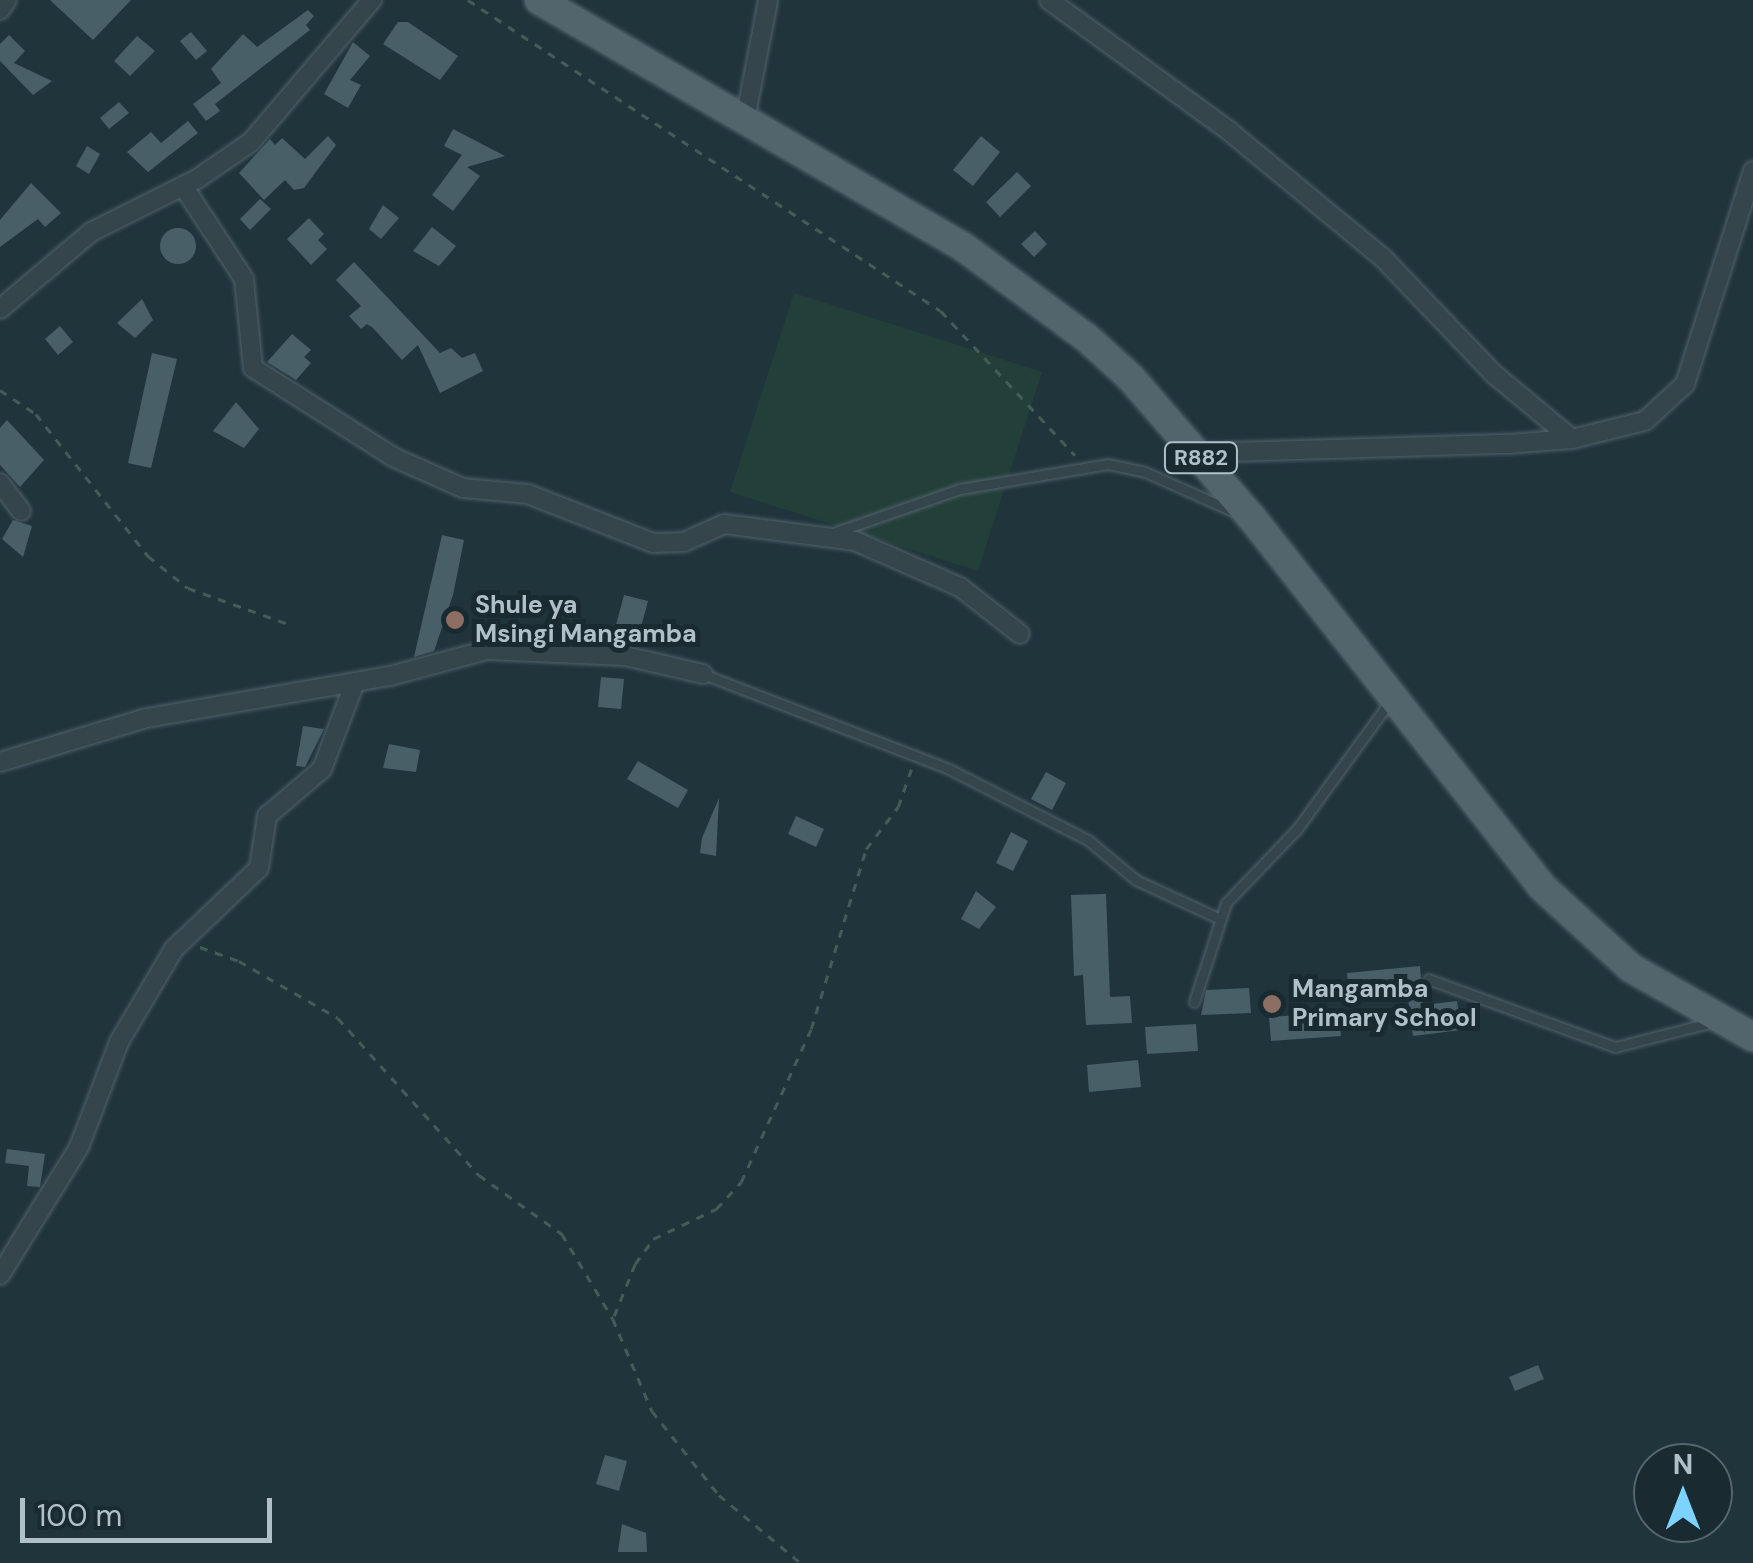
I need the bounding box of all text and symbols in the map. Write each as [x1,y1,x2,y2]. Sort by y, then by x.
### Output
road number: R882 [1164,441,1238,475]
place label: Shule ya Msingi Mangamba [475,591,697,650]
marker: Shule ya Msingi Mangamba [444,609,466,631]
place label: Mangamba Primary School [1292,975,1477,1034]
marker: Mangamba Primary School [1261,993,1283,1015]
north arrow [1633,1443,1733,1543]
text: N [1673,1446,1693,1483]
scale bar [25,1478,278,1540]
text: 100 m [37,1496,122,1535]

